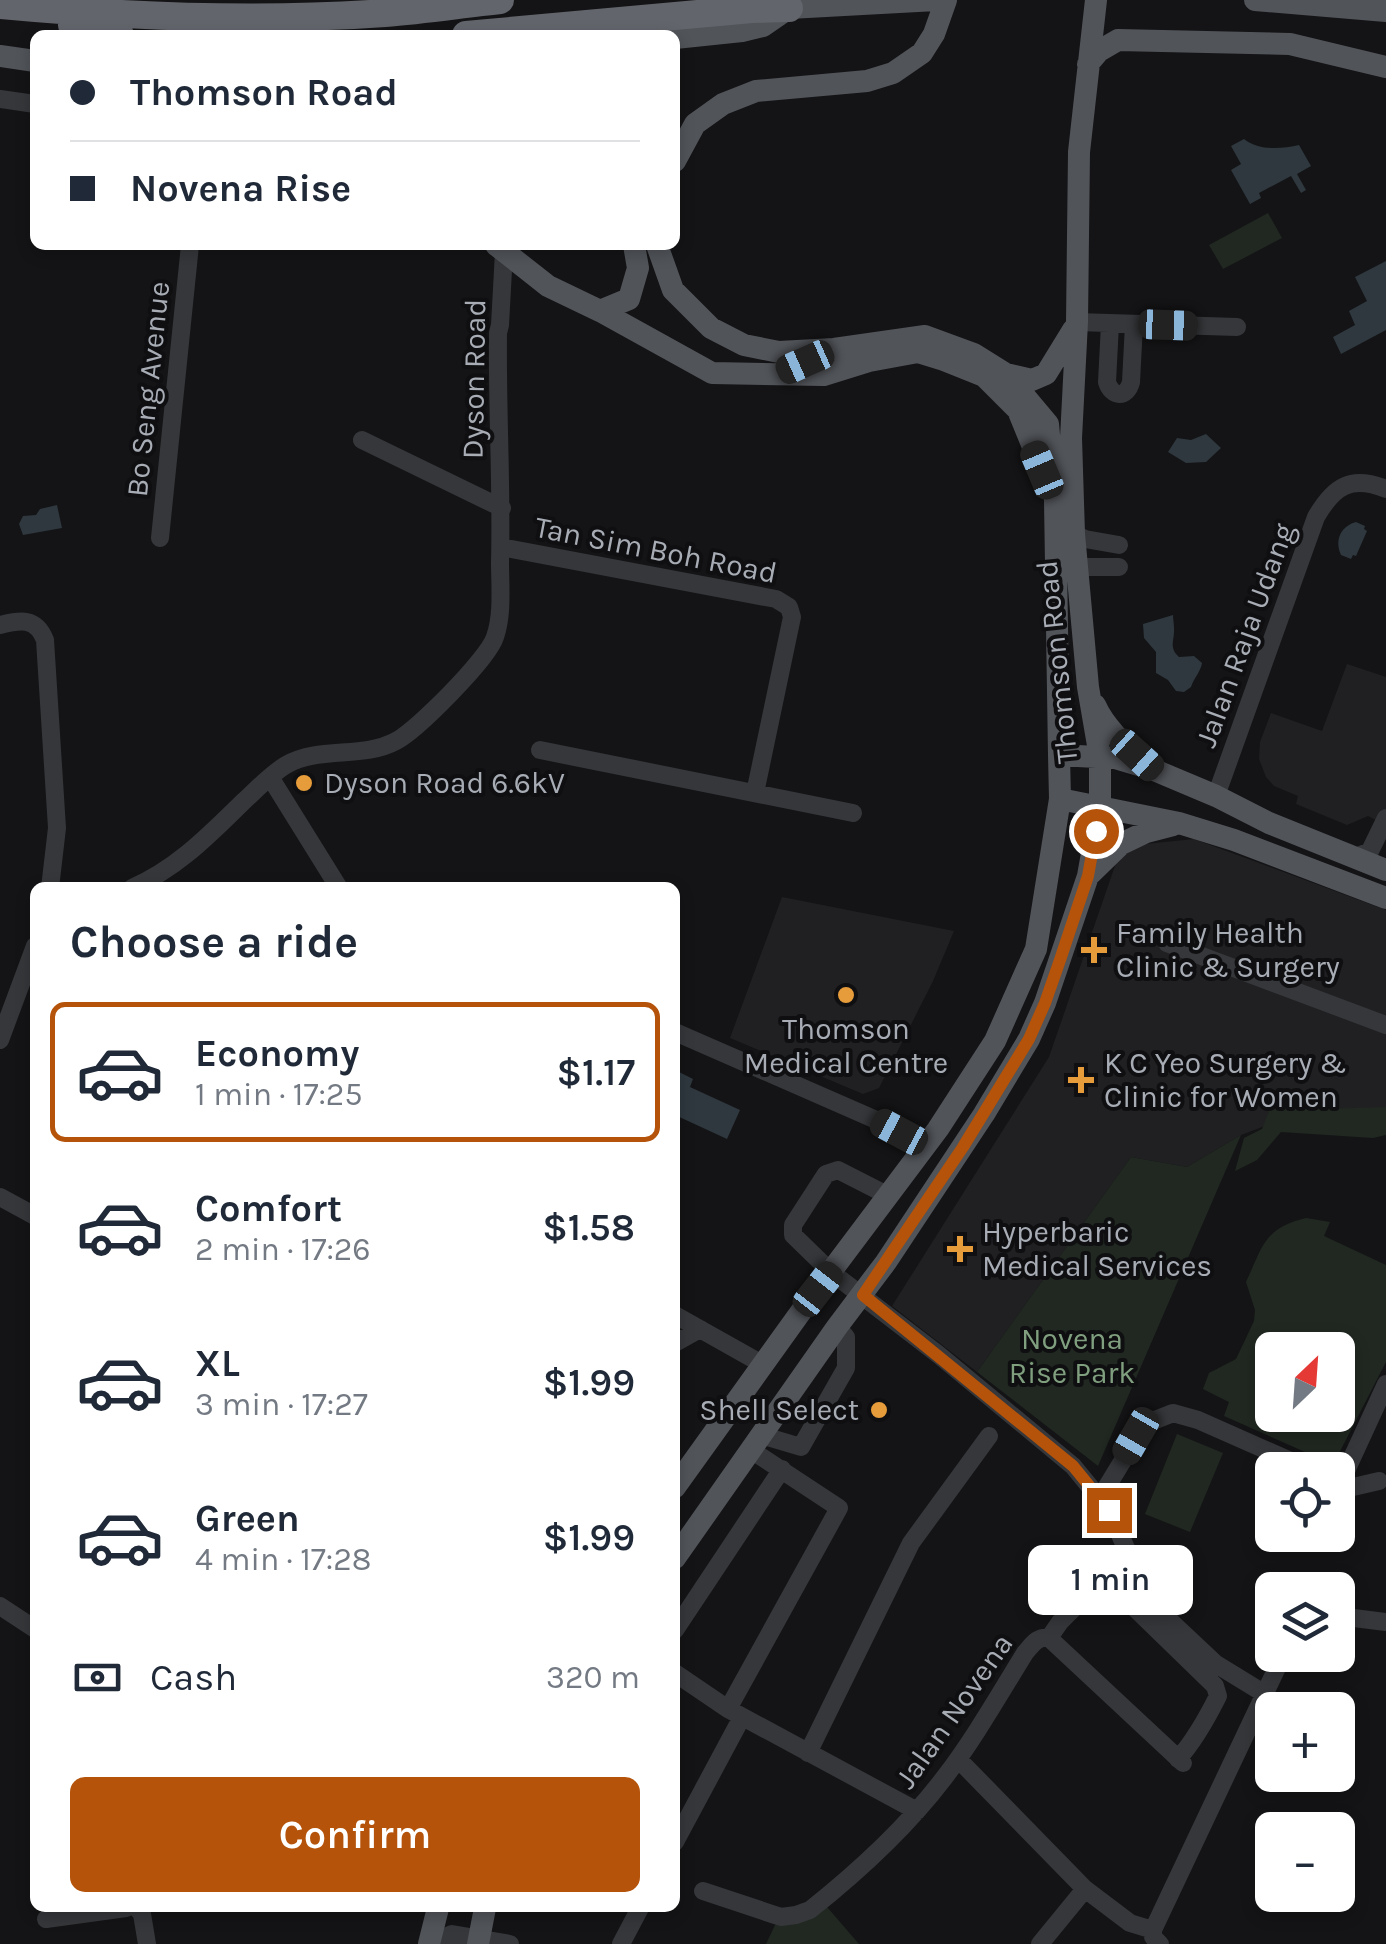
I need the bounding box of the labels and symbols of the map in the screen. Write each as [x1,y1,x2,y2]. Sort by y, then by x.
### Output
street label: Bo Seng Avenue [119,279,177,499]
street label: Dyson Road [455,299,493,459]
car [1137,309,1199,341]
car [771,336,839,388]
car [1016,437,1068,503]
street label: Tan Sim Boh Road [532,509,780,591]
street label: Jalan Raja Udang [1188,518,1302,752]
street label: Thomson Road [1028,559,1086,765]
car [1105,724,1169,786]
place label: Dyson Road 6.6kV [324,765,565,801]
marker: Dyson Road 6.6kV [293,772,315,794]
route start [1074,809,1119,854]
place label: Family Health Clinic & Surgery [1116,915,1340,985]
marker: Family Health Clinic & Surgery [1081,937,1107,963]
marker: Thomson Medical Centre [835,984,857,1006]
place label: Thomson Medical Centre [744,1011,948,1081]
place label: K C Yeo Surgery & Clinic for Women [1104,1045,1347,1115]
marker: K C Yeo Surgery & Clinic for Women [1068,1067,1094,1093]
car [865,1105,933,1159]
place label: Hyperbaric Medical Services [982,1214,1212,1284]
marker: Hyperbaric Medical Services [947,1236,973,1262]
car [788,1256,848,1322]
park label: Novena Rise Park [1009,1321,1135,1391]
north arrow [1255,1332,1355,1432]
place label: Shell Select [699,1392,859,1428]
marker: Shell Select [868,1399,890,1421]
car [1108,1403,1164,1469]
route end [1087,1488,1132,1533]
callout: 1 min [1026,1545,1192,1615]
street label: Jalan Novena [887,1627,1021,1795]

